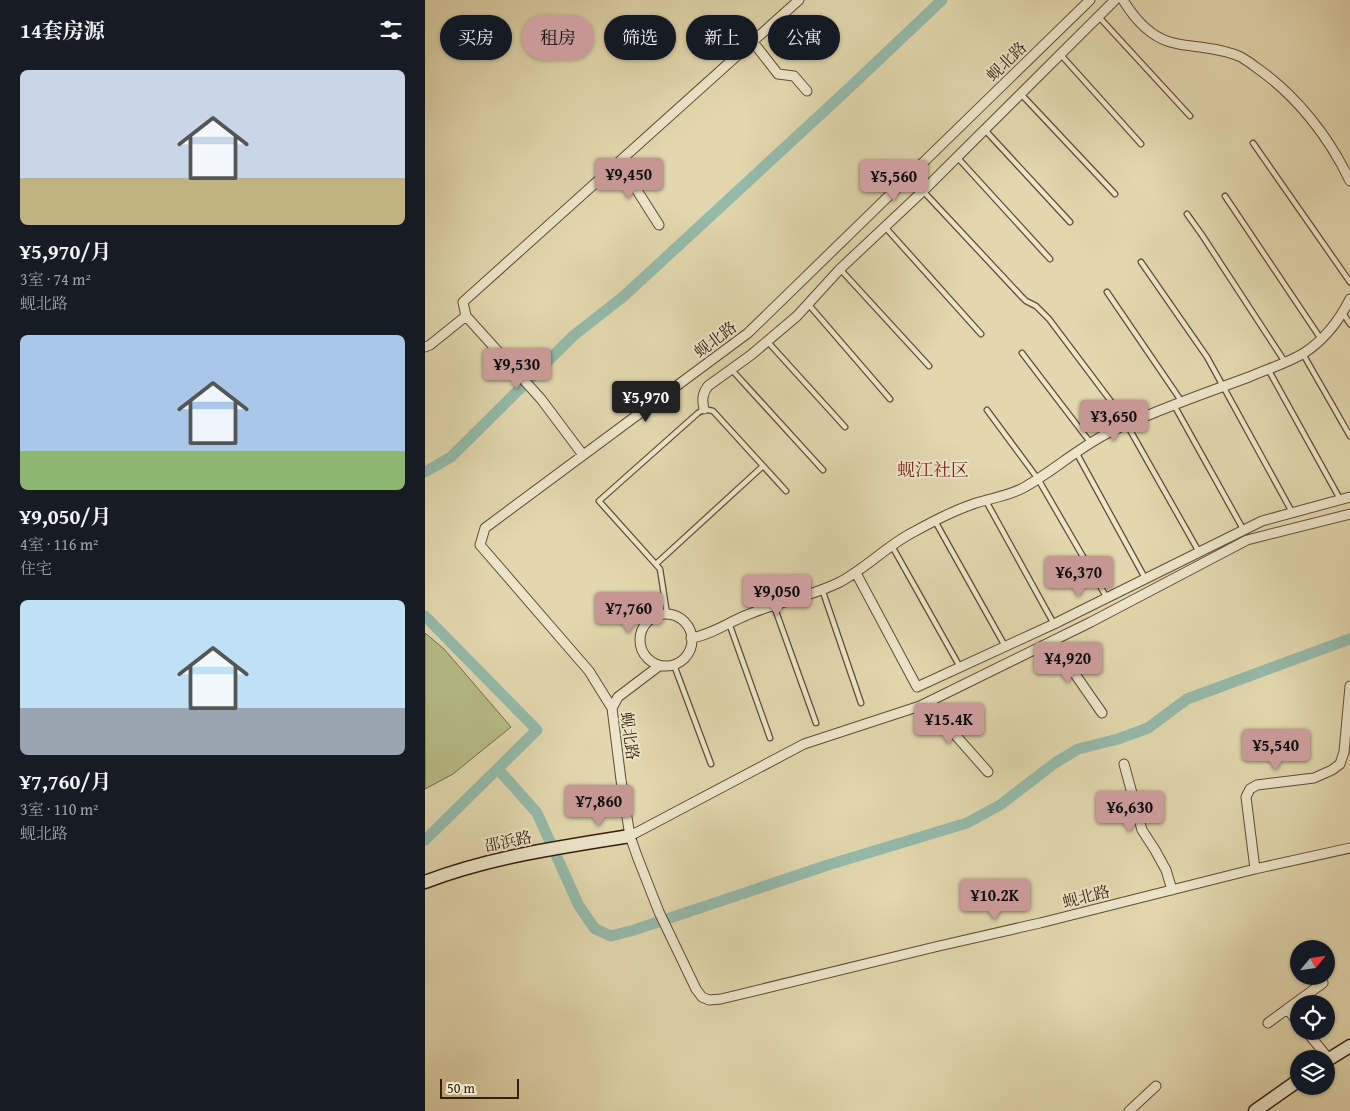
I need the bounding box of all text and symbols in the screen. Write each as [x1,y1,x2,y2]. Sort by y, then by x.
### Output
text: 14套房源 [20,15,105,46]
chip: 买房 [440,15,512,60]
chip: 租房 [522,15,594,60]
chip: 筛选 [604,15,676,60]
chip: 新上 [686,15,758,60]
chip: 公寓 [768,15,840,60]
icon: filters [377,16,405,44]
street label: 蚬北路 [980,36,1032,86]
icon: home [168,103,258,193]
pin: ¥9,450 [588,158,670,200]
pin: ¥5,560 [853,160,935,202]
text: ¥9,450 [606,162,652,186]
text: ¥5,560 [871,164,917,188]
text: ¥5,970/月 [20,236,111,267]
text: 3室 · 74 m² [20,267,91,291]
text: 蚬北路 [20,291,68,315]
street label: 蚬北路 [689,315,741,363]
pin: ¥9,530 [476,348,558,390]
text: ¥9,530 [494,352,540,376]
icon: home [168,368,258,458]
pin: ¥5,970 [605,380,687,423]
text: ¥5,970 [623,385,669,409]
pin: ¥3,650 [1073,400,1155,442]
text: ¥3,650 [1091,404,1137,428]
district label: 蚬江社区 [897,456,969,483]
text: ¥9,050/月 [20,501,111,532]
text: 4室 · 116 m² [20,532,99,556]
text: 住宅 [20,556,52,580]
pin: ¥6,370 [1038,556,1120,598]
text: ¥6,370 [1056,560,1102,584]
pin: ¥9,050 [736,574,818,617]
text: ¥9,050 [754,579,800,603]
pin: ¥7,760 [588,592,670,634]
text: ¥7,760 [606,596,652,620]
icon: home [168,633,258,723]
pin: ¥4,920 [1027,642,1109,684]
text: ¥4,920 [1045,646,1091,670]
pin: ¥15.4K [908,702,990,745]
text: ¥15.4K [925,707,973,731]
street label: 蚬北路 [615,711,645,761]
pin: ¥5,540 [1235,728,1317,771]
text: ¥5,540 [1253,733,1299,757]
text: ¥7,760/月 [20,766,111,797]
pin: ¥7,860 [558,784,640,827]
text: ¥7,860 [576,789,622,813]
pin: ¥6,630 [1089,790,1171,833]
text: ¥6,630 [1107,795,1153,819]
text: 3室 · 110 m² [20,797,99,821]
text: 蚬北路 [20,821,68,845]
street label: 邵浜路 [482,824,534,858]
pin: ¥10.2K [954,878,1036,921]
street label: 蚬北路 [1060,879,1112,913]
text: ¥10.2K [971,883,1019,907]
north arrow [1290,940,1335,985]
map controls [1290,940,1335,1095]
button: locate [1290,995,1335,1040]
button: layers [1290,1050,1335,1095]
scale bar [440,1076,519,1099]
text: 50 m [447,1078,475,1098]

